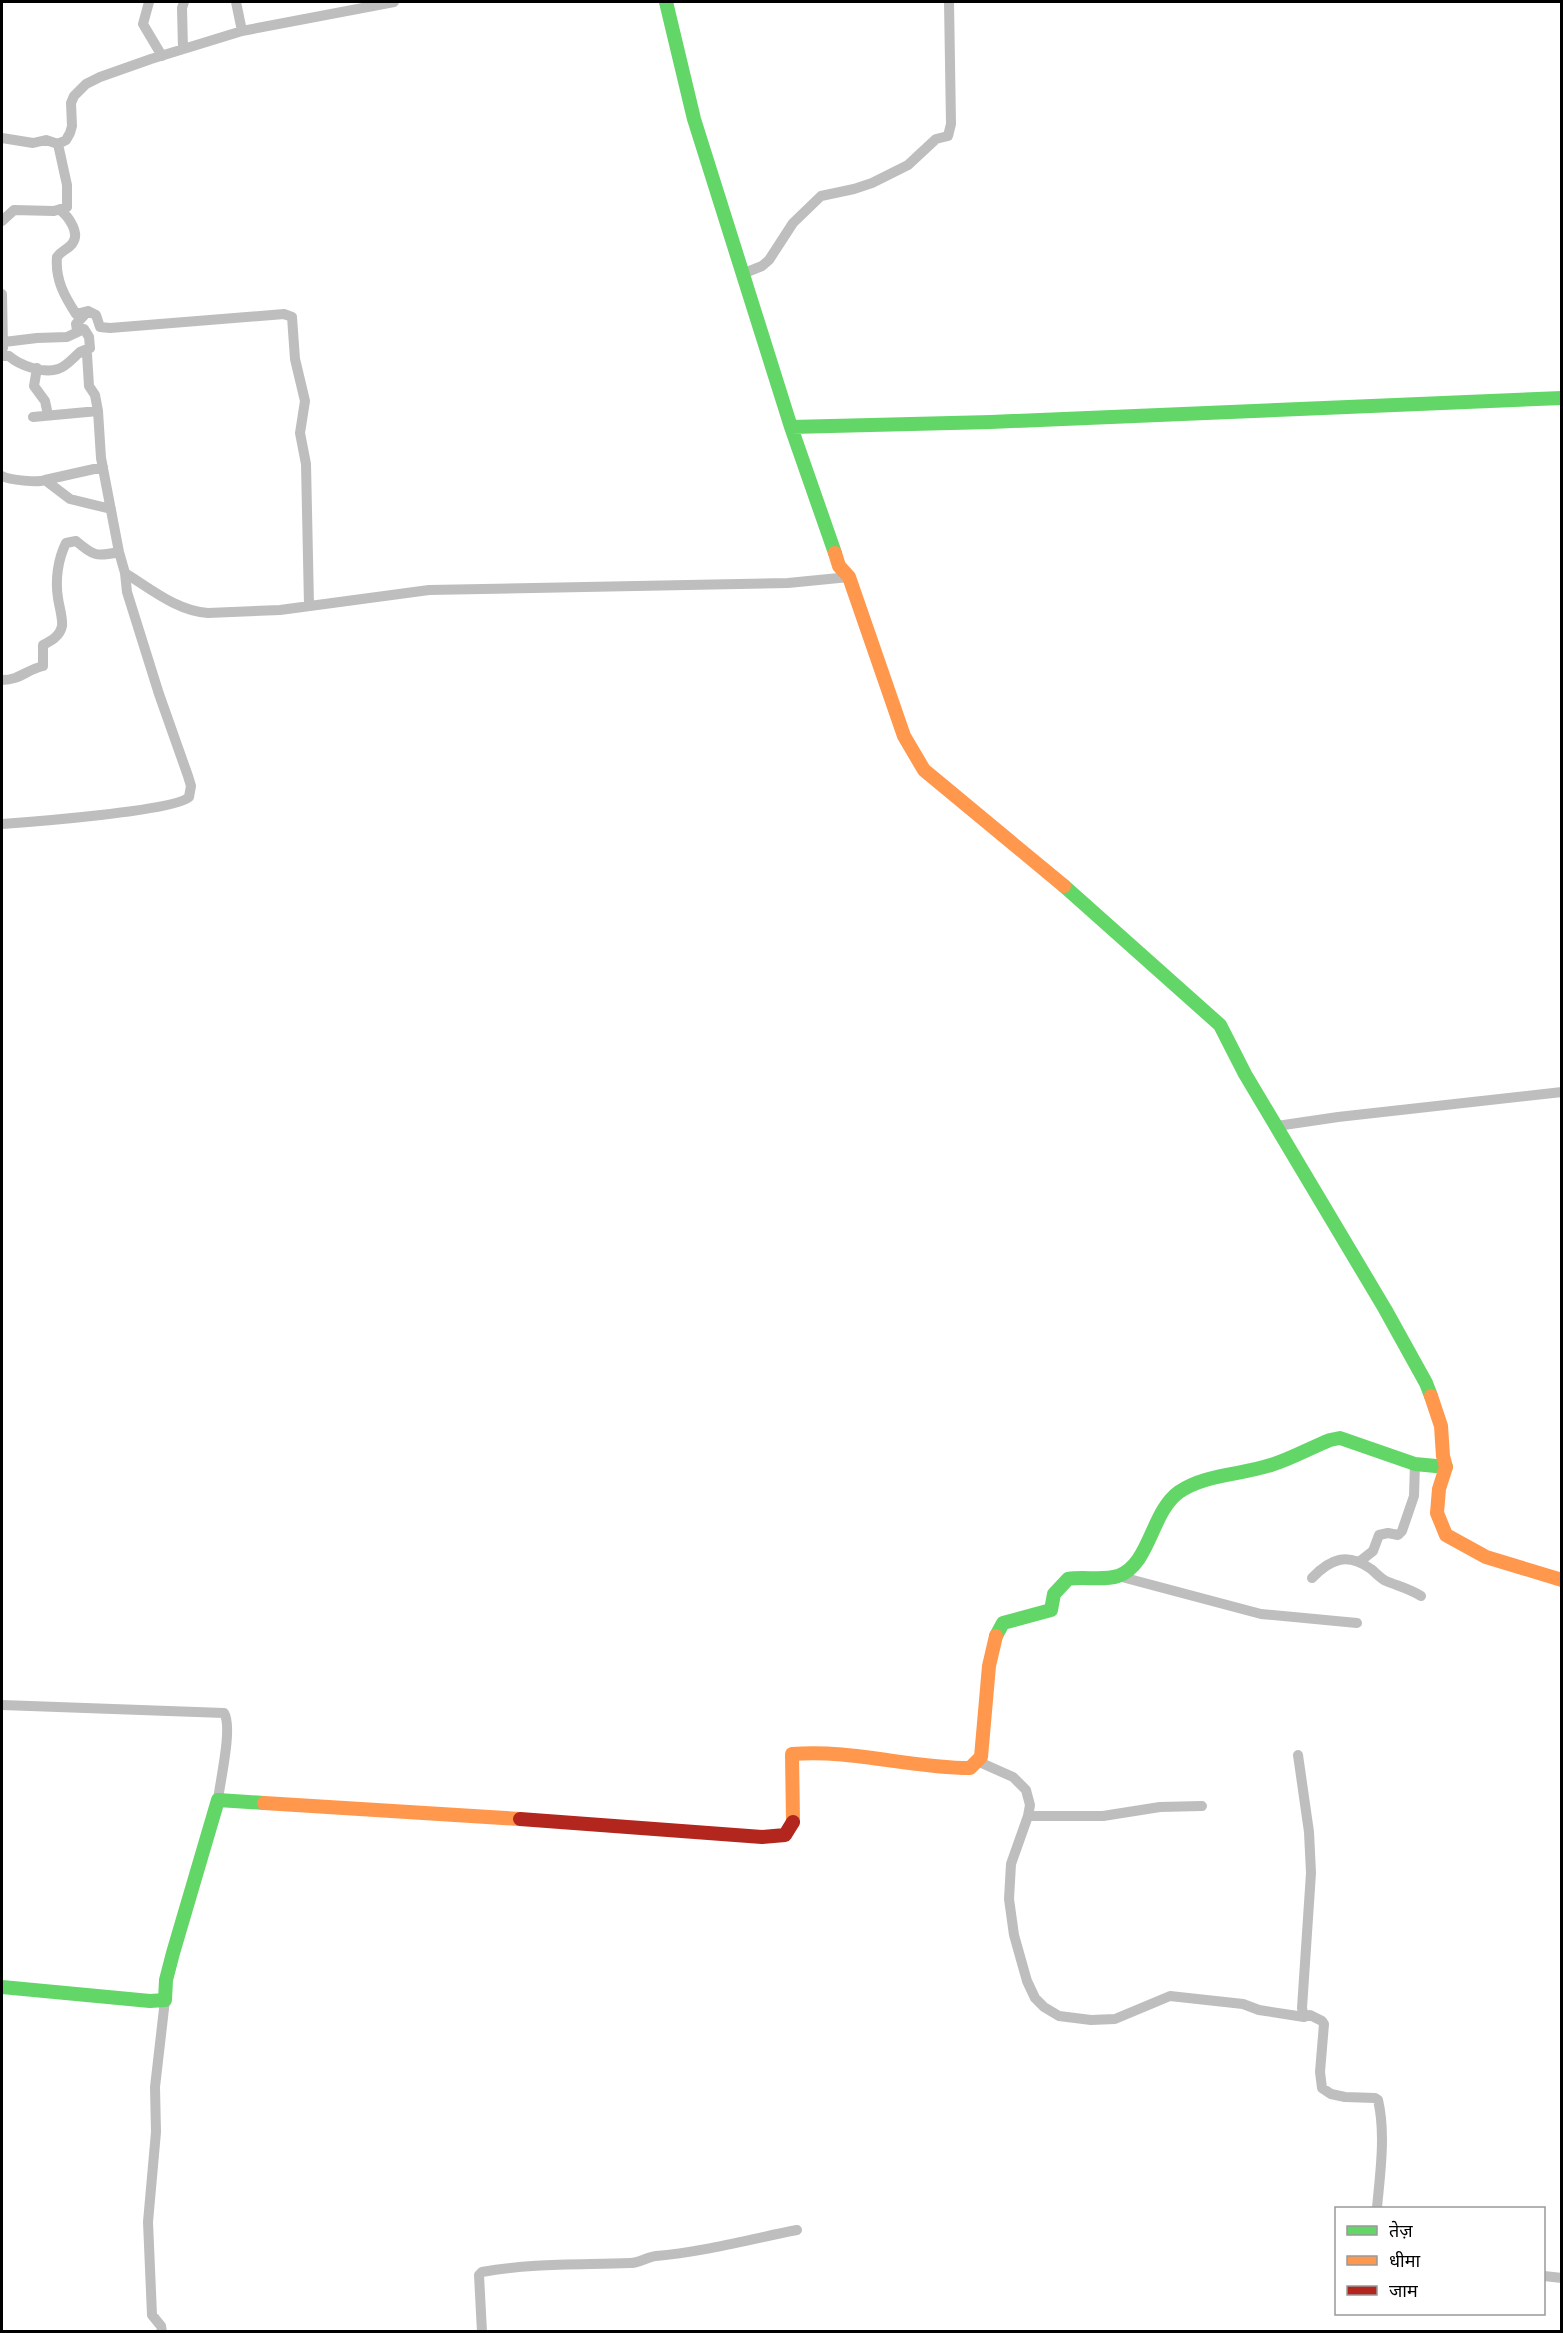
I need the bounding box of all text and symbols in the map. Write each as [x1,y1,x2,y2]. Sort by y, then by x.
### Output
legend [1335,2207,1545,2315]
text: तेज़ [1389,2220,1413,2240]
text: धीमा [1389,2250,1420,2270]
text: जाम [1389,2280,1419,2300]

